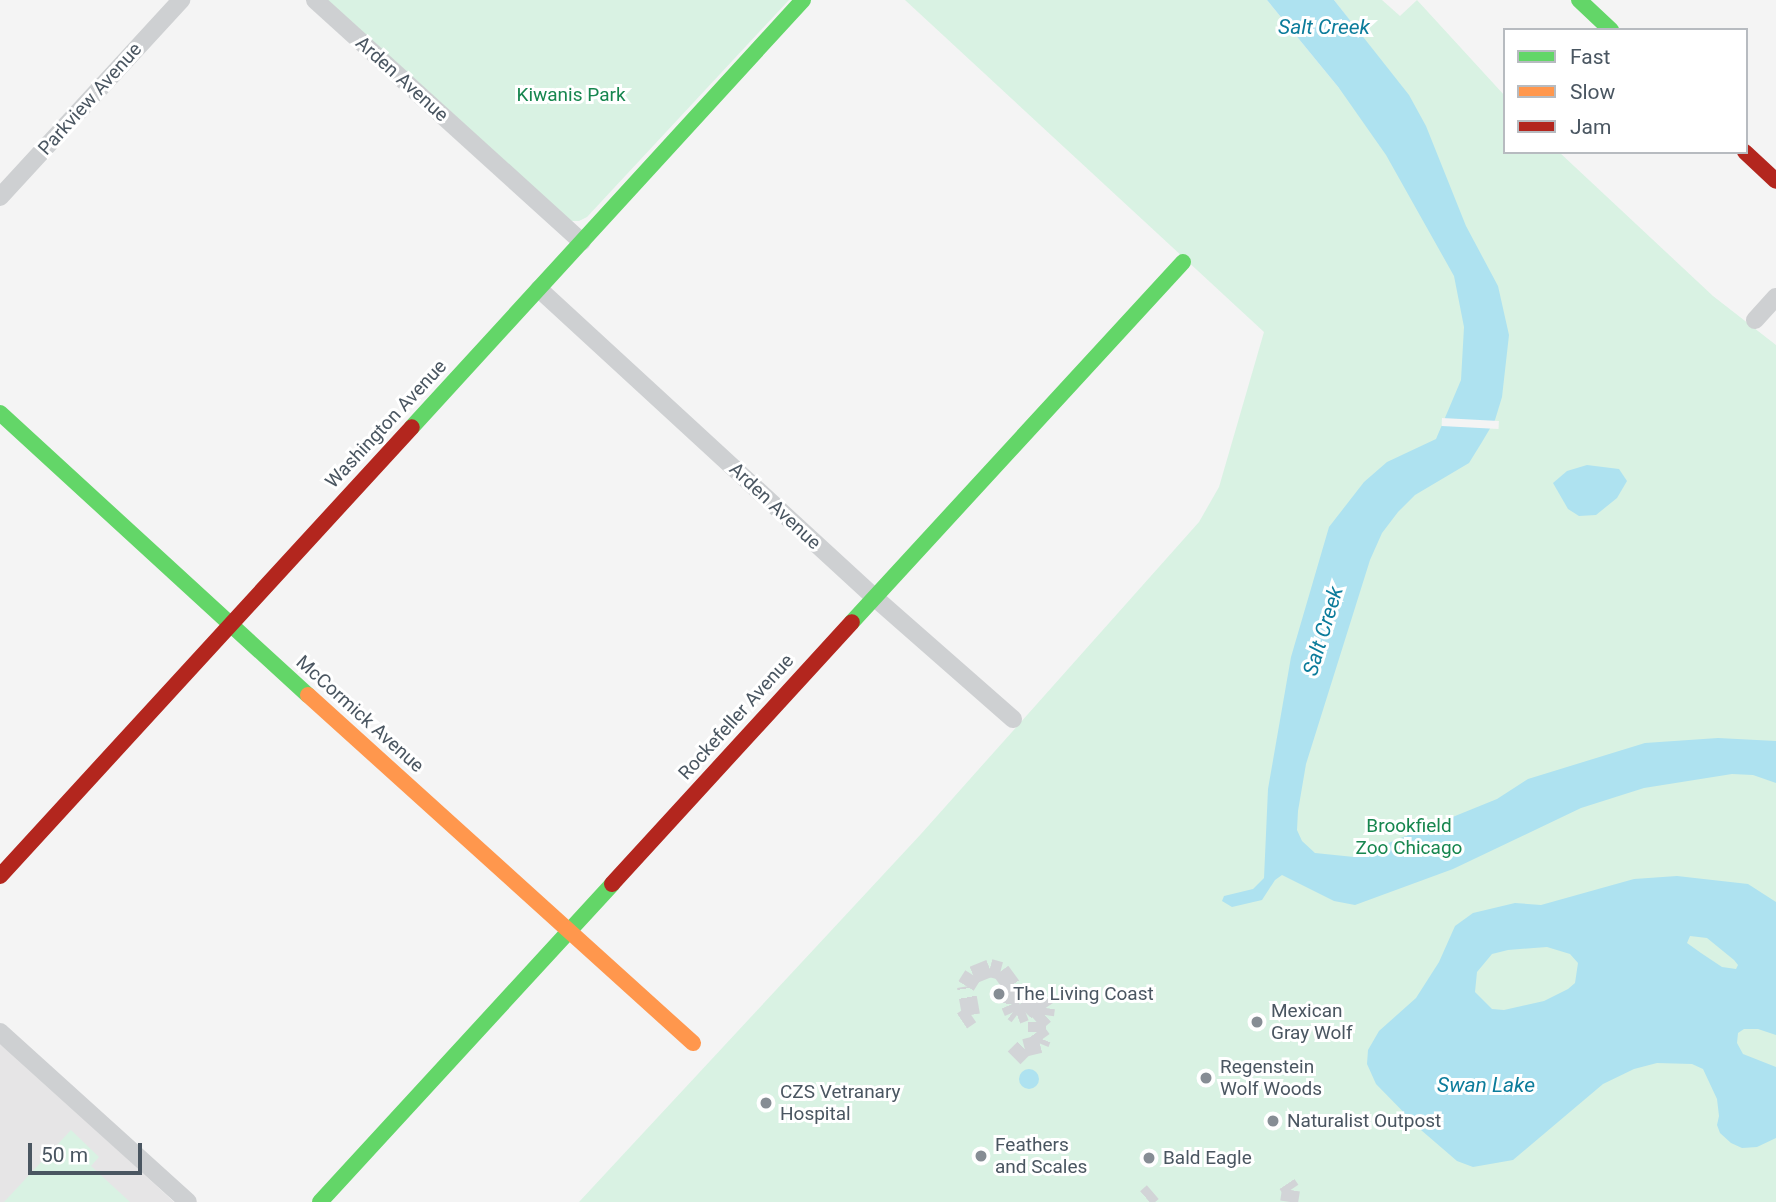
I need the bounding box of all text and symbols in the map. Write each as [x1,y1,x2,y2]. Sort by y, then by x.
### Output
water label: Salt Creek [1278,14,1370,40]
legend [1503,28,1748,154]
street label: Arden Avenue [351,31,453,127]
street label: Parkview Avenue [34,38,146,160]
text: Fast [1570,45,1610,69]
text: Slow [1570,80,1615,104]
park label: Kiwanis Park [516,84,626,106]
text: Jam [1570,115,1611,139]
street label: Washington Avenue [321,355,451,493]
street label: Arden Avenue [725,458,825,554]
water label: Salt Creek [1298,583,1348,679]
street label: Rockefeller Avenue [674,650,798,784]
street label: McCormick Avenue [291,651,429,777]
park label: Brookfield Zoo Chicago [1356,815,1462,859]
place label: The Living Coast [1013,983,1154,1005]
marker: The Living Coast [991,986,1007,1002]
place label: Mexican Gray Wolf [1271,1000,1353,1044]
marker: Mexican Gray Wolf [1249,1014,1265,1030]
place label: Regenstein Wolf Woods [1220,1056,1322,1100]
marker: Regenstein Wolf Woods [1198,1070,1214,1086]
water label: Swan Lake [1437,1072,1535,1098]
place label: CZS Vetranary Hospital [780,1081,901,1125]
marker: CZS Vetranary Hospital [758,1095,774,1111]
place label: Naturalist Outpost [1287,1110,1441,1132]
marker: Naturalist Outpost [1265,1113,1281,1129]
scale bar [32,1128,145,1172]
place label: Feathers and Scales [995,1134,1087,1178]
text: 50 m [41,1143,88,1167]
place label: Bald Eagle [1163,1147,1252,1169]
marker: Feathers and Scales [973,1148,989,1164]
marker: Bald Eagle [1141,1150,1157,1166]

